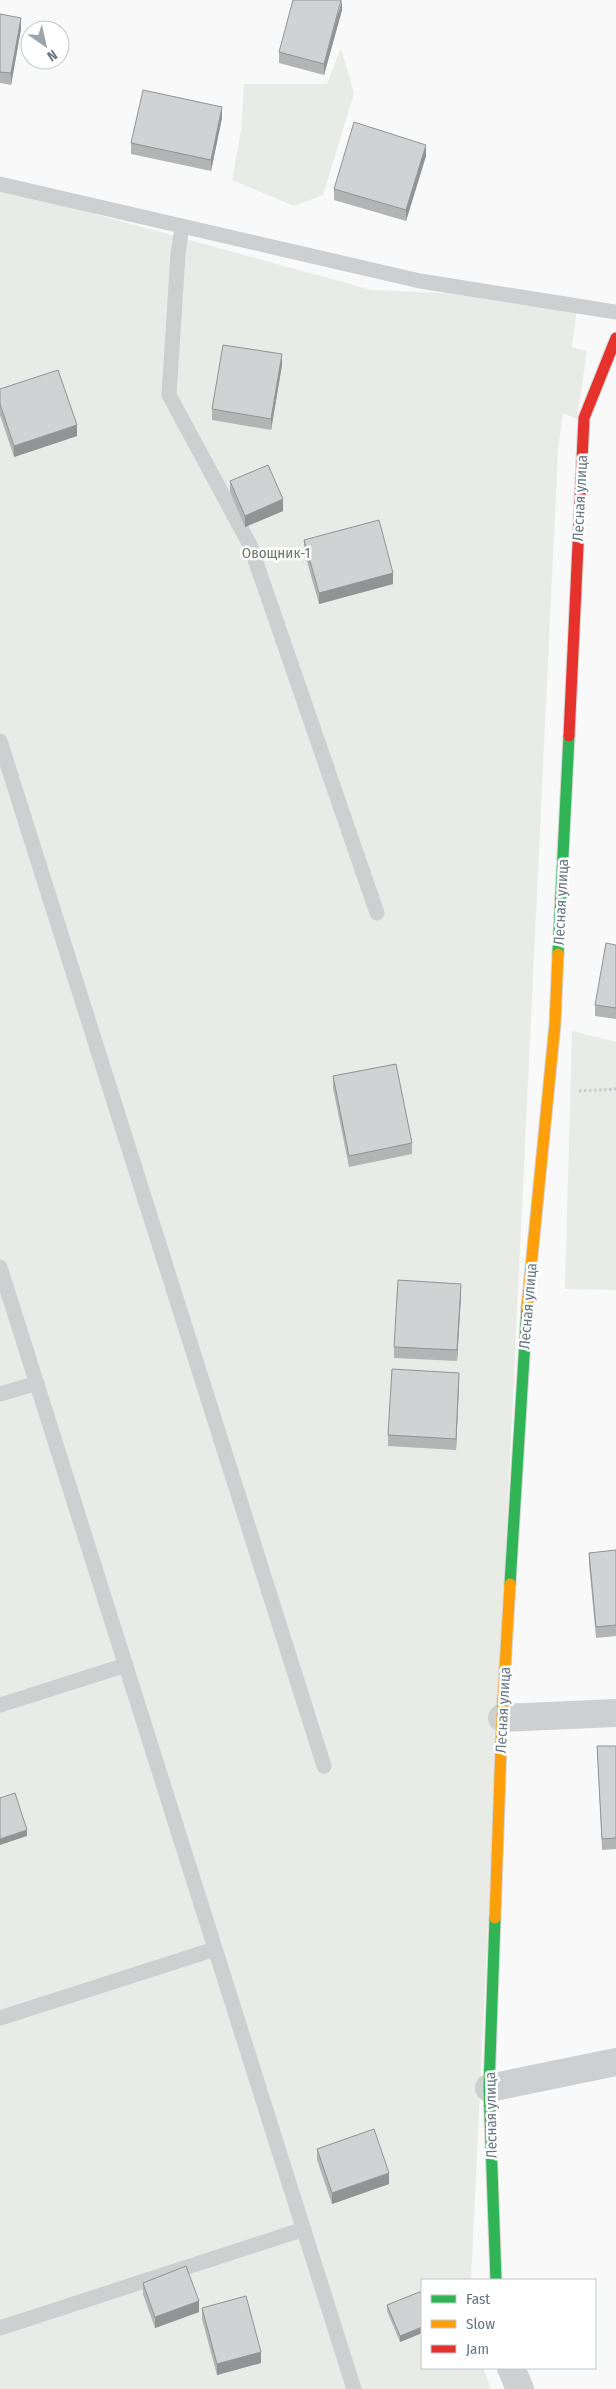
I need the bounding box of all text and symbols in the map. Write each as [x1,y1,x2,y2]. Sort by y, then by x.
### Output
north arrow [20,20,70,70]
text: N [44,46,60,65]
street label: Лесная улица [569,454,591,542]
park label: Овощник-1 [242,544,310,562]
street label: Лесная улица [550,858,572,946]
street label: Лесная улица [515,1262,541,1350]
street label: Лесная улица [492,1666,514,1754]
street label: Лесная улица [481,2072,501,2158]
legend [421,2279,596,2369]
text: Fast [466,2290,490,2308]
text: Slow [466,2315,495,2333]
text: Jam [466,2340,489,2358]

